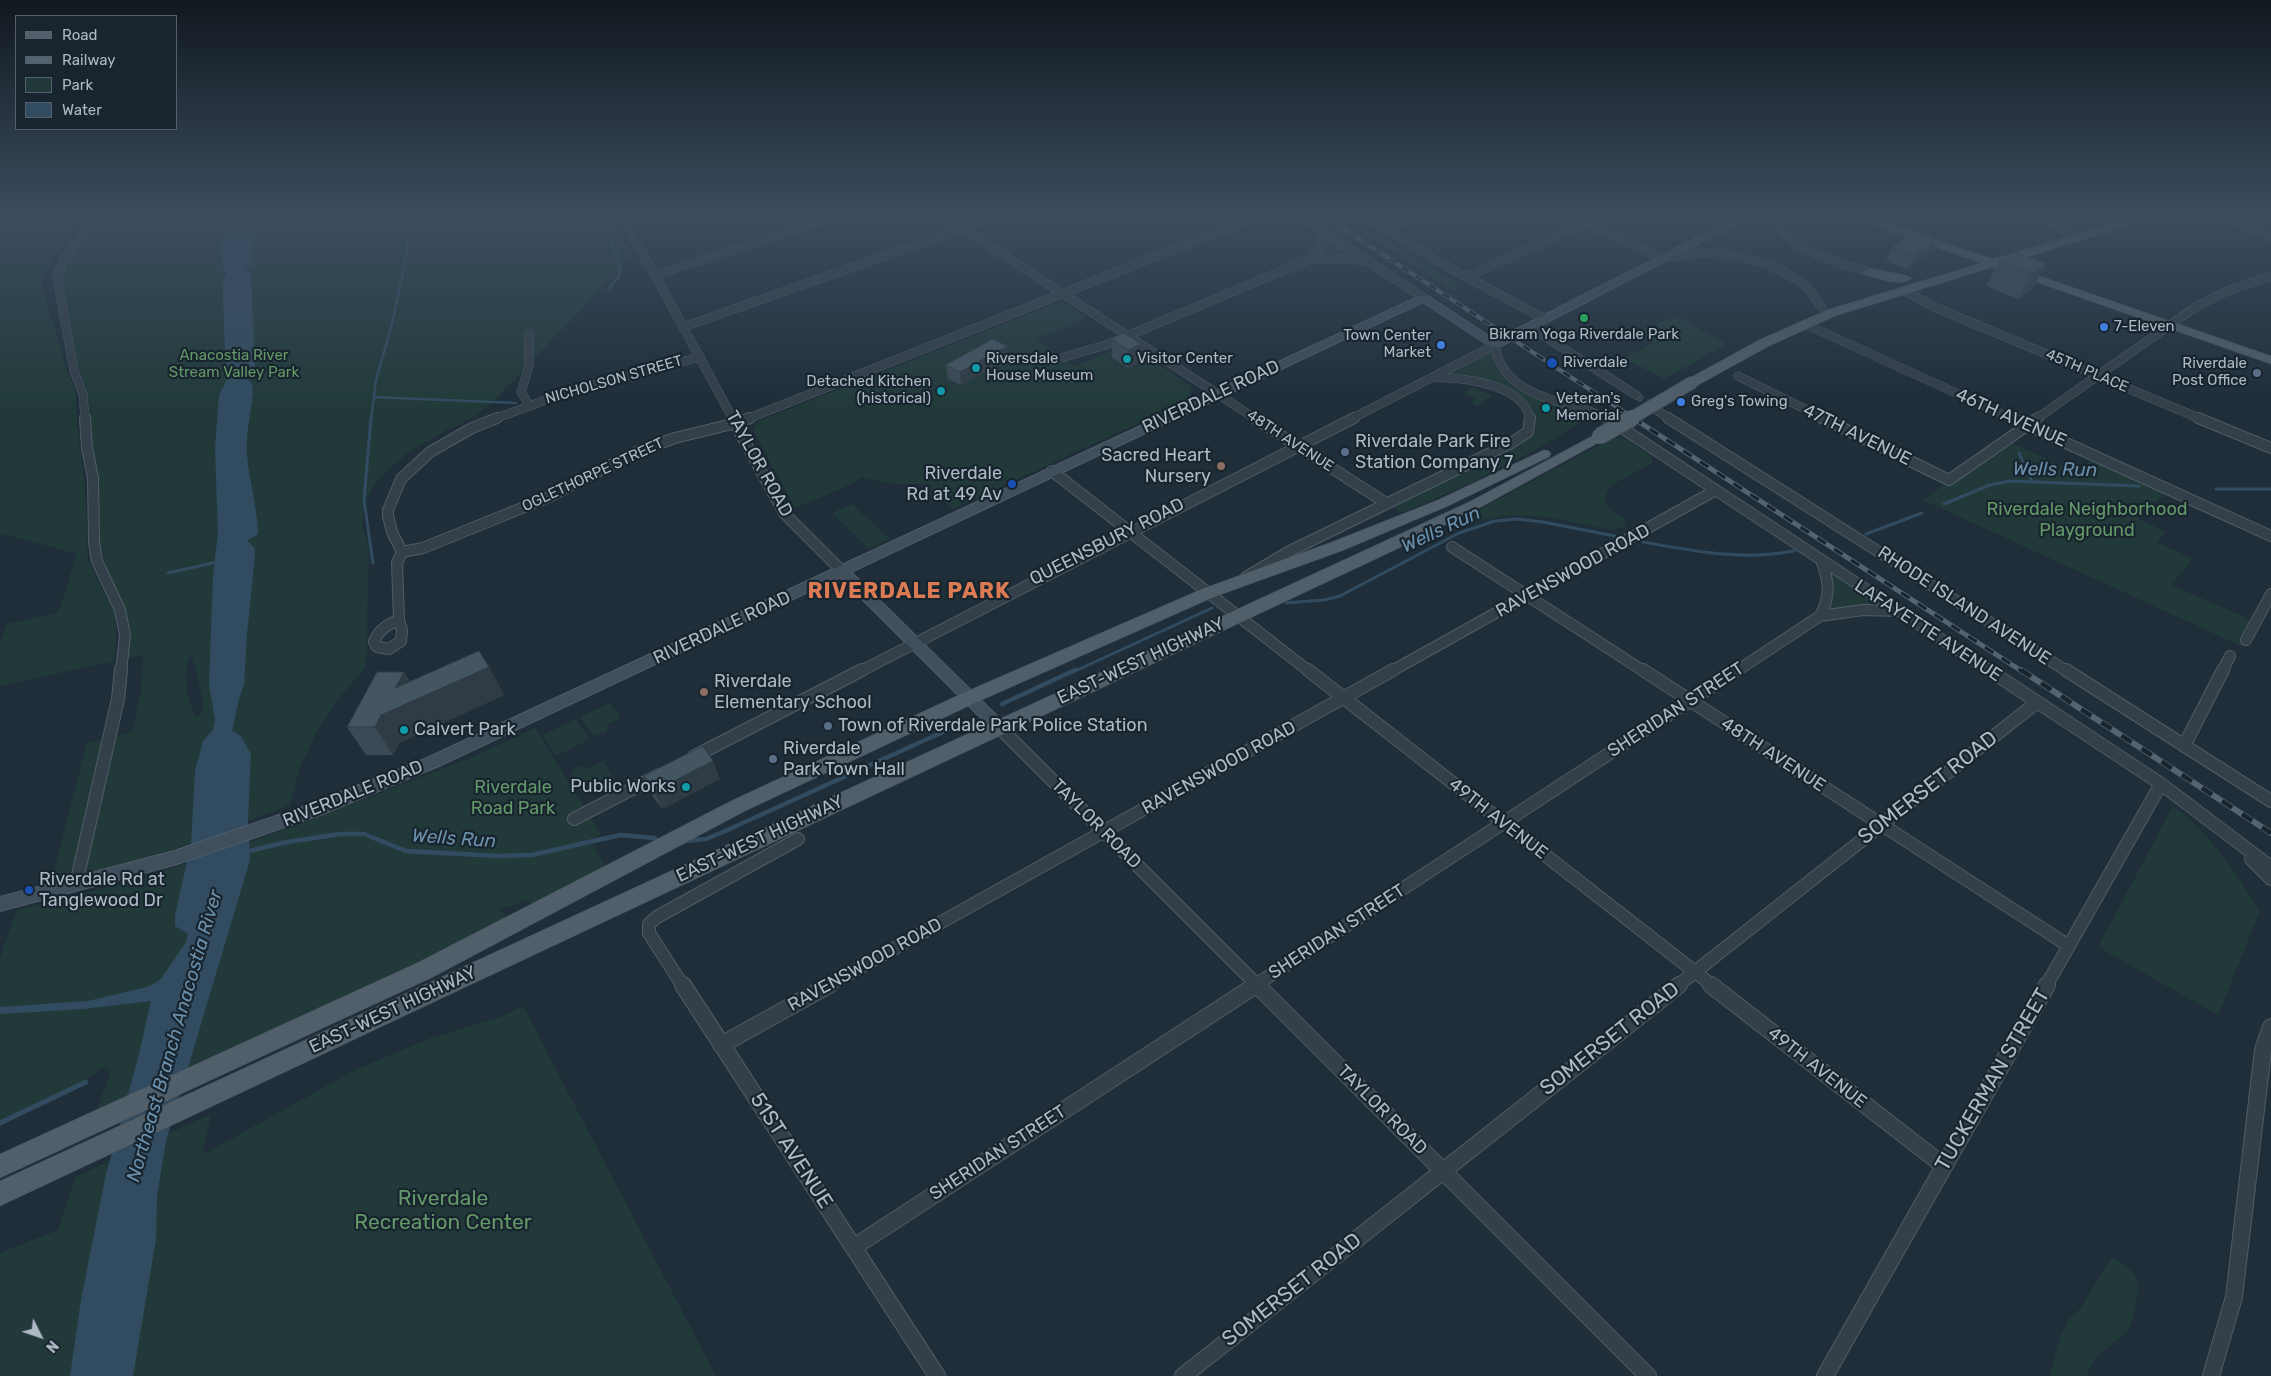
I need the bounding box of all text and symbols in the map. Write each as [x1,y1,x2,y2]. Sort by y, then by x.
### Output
legend [15,15,178,130]
text: Road [62,26,98,44]
text: Railway [62,51,116,69]
text: Park [62,76,93,94]
text: Water [62,101,102,119]
marker: Bikram Yoga Riverdale Park [1578,312,1590,324]
place label: 7-Eleven [2114,318,2175,336]
marker: 7-Eleven [2098,321,2110,333]
place label: Bikram Yoga Riverdale Park [1489,326,1679,344]
place label: Town Center Market [1343,327,1431,362]
marker: Town Center Market [1435,339,1447,351]
street label: 45TH PLACE [2043,345,2131,397]
park label: Anacostia River Stream Valley Park [169,347,299,382]
place label: Riversdale House Museum [986,350,1093,385]
place label: Visitor Center [1137,350,1233,368]
street label: NICHOLSON STREET [543,352,685,408]
marker: Visitor Center [1121,353,1133,365]
place label: Riverdale [1563,354,1628,372]
place label: Riverdale Post Office [2172,355,2247,390]
street label: RIVERDALE ROAD [1139,356,1283,438]
marker: Riverdale [1545,356,1559,370]
marker: Riversdale House Museum [970,362,982,374]
marker: Riverdale Post Office [2251,367,2263,379]
place label: Detached Kitchen (historical) [806,373,931,408]
street label: 46TH AVENUE [1952,384,2070,452]
marker: Detached Kitchen (historical) [935,385,947,397]
place label: Veteran's Memorial [1556,390,1621,425]
place label: Greg's Towing [1691,393,1788,411]
marker: Greg's Towing [1675,396,1687,408]
street label: 47TH AVENUE [1799,399,1915,471]
marker: Veteran's Memorial [1540,402,1552,414]
street label: 48TH AVENUE [1243,406,1337,476]
street label: TAYLOR ROAD [721,407,797,521]
place label: Riverdale Park Fire Station Company 7 [1355,431,1513,474]
street label: OGLETHORPE STREET [519,434,667,516]
place label: Sacred Heart Nursery [1101,445,1211,488]
marker: Riverdale Park Fire Station Company 7 [1339,446,1351,458]
water label: Wells Run [2013,458,2097,482]
marker: Sacred Heart Nursery [1215,460,1227,472]
place label: Riverdale Rd at 49 Av [906,463,1002,506]
marker: Riverdale Rd at 49 Av [1006,478,1018,490]
street label: QUEENSBURY ROAD [1026,494,1188,590]
park label: Riverdale Neighborhood Playground [1987,499,2187,542]
water label: Wells Run [1398,502,1484,558]
street label: RAVENSWOOD ROAD [1492,520,1654,622]
street label: RHODE ISLAND AVENUE [1873,542,2055,670]
street label: LAFAYETTE AVENUE [1850,575,2006,687]
district label: RIVERDALE PARK [806,579,1012,605]
street label: RIVERDALE ROAD [650,587,794,669]
street label: EAST-WEST HIGHWAY [1054,613,1228,709]
street label: SHERIDAN STREET [1604,658,1748,762]
place label: Riverdale Elementary School [714,671,872,714]
marker: Riverdale Elementary School [698,686,710,698]
street label: 48TH AVENUE [1717,713,1829,797]
place label: Town of Riverdale Park Police Station [838,715,1148,737]
street label: RAVENSWOOD ROAD [1138,717,1300,819]
place label: Calvert Park [414,719,516,741]
marker: Town of Riverdale Park Police Station [822,720,834,732]
marker: Calvert Park [398,724,410,736]
street label: SOMERSET ROAD [1853,726,2003,850]
place label: Riverdale Park Town Hall [783,738,905,781]
marker: Riverdale Park Town Hall [767,753,779,765]
street label: RIVERDALE ROAD [280,756,426,832]
street label: 49TH AVENUE [1444,774,1552,864]
street label: TAYLOR ROAD [1047,775,1145,873]
place label: Public Works [570,776,676,798]
park label: Riverdale Road Park [471,777,555,820]
marker: Public Works [680,781,692,793]
street label: EAST-WEST HIGHWAY [673,791,847,887]
water label: Wells Run [411,825,497,853]
place label: Riverdale Rd at Tanglewood Dr [39,869,165,912]
street label: SHERIDAN STREET [1265,880,1409,984]
marker: Riverdale Rd at Tanglewood Dr [23,884,35,896]
water label: Northeast Branch Anacostia River [122,887,228,1185]
street label: RAVENSWOOD ROAD [784,914,946,1016]
street label: EAST-WEST HIGHWAY [306,962,480,1058]
street label: SOMERSET ROAD [1535,977,1685,1101]
street label: TUCKERMAN STREET [1930,984,2056,1176]
street label: 49TH AVENUE [1763,1023,1871,1113]
street label: TAYLOR ROAD [1333,1061,1431,1159]
street label: 51ST AVENUE [744,1088,838,1214]
street label: SHERIDAN STREET [926,1101,1070,1205]
park label: Riverdale Recreation Center [354,1186,532,1236]
street label: SOMERSET ROAD [1217,1228,1367,1352]
north arrow [15,1311,65,1361]
text: N [42,1337,61,1356]

